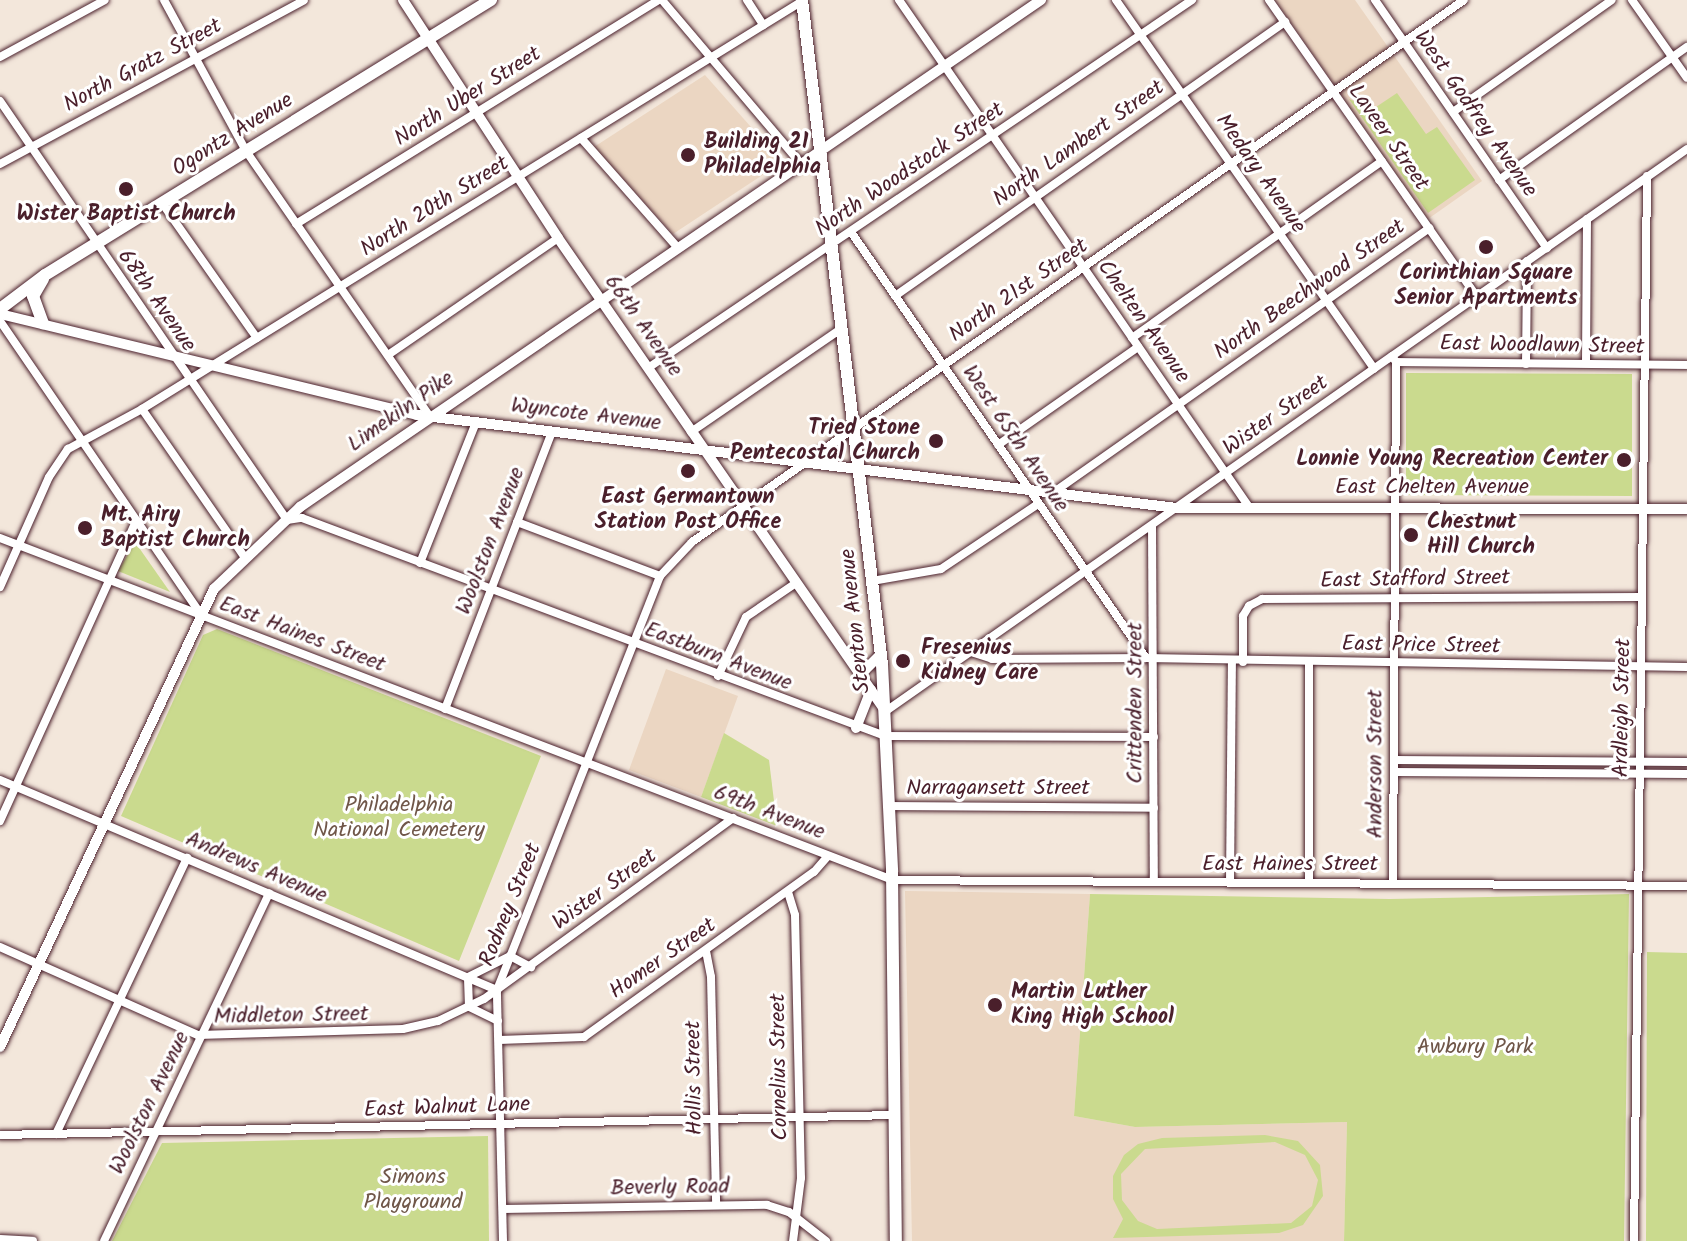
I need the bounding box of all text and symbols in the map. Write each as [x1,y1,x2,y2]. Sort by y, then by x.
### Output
street label: North Gratz Street [59,13,227,119]
street label: West Godfrey Avenue [1408,26,1542,202]
street label: North Uber Street [390,41,546,153]
street label: North Lambert Street [988,75,1170,213]
street label: Laveer Street [1342,80,1434,196]
street label: Ogontz Avenue [168,87,298,183]
street label: North Woodstock Street [811,97,1009,243]
street label: Medary Avenue [1209,109,1311,239]
place label: Building 21 Philadelphia [704,129,821,180]
marker: Building 21 Philadelphia [679,146,697,164]
street label: North 20th Street [356,151,514,263]
marker: Wister Baptist Church [117,180,135,198]
place label: Wister Baptist Church [16,202,236,228]
street label: North Beechwood Street [1209,214,1411,366]
street label: North 21st Street [944,233,1094,349]
marker: Corinthian Square Senior Apartments [1477,238,1495,256]
street label: 68th Avenue [111,245,201,357]
street label: Chelten Avenue [1091,255,1195,389]
place label: Corinthian Square Senior Apartments [1394,260,1578,312]
street label: 66th Avenue [598,270,688,382]
street label: East Woodlawn Street [1439,331,1645,361]
street label: West 65th Avenue [956,360,1074,518]
street label: Limekiln Pike [343,366,459,458]
street label: Wister Street [1218,370,1334,462]
street label: Wyncote Avenue [509,393,663,437]
place label: Tried Stone Pentecostal Church [730,415,920,466]
marker: Tried Stone Pentecostal Church [927,432,945,450]
place label: Lonnie Young Recreation Center [1296,447,1608,473]
marker: Lonnie Young Recreation Center [1615,451,1633,469]
marker: East Germantown Station Post Office [679,462,697,480]
street label: Woolston Avenue [451,464,531,618]
street label: East Chelten Avenue [1335,475,1529,501]
place label: East Germantown Station Post Office [595,484,781,536]
place label: Mt. Airy Baptist Church [101,502,250,554]
place label: Chestnut Hill Church [1427,509,1535,560]
marker: Mt. Airy Baptist Church [76,519,94,537]
marker: Chestnut Hill Church [1402,526,1420,544]
street label: Stenton Avenue [835,547,877,695]
street label: East Stafford Street [1320,565,1510,595]
street label: East Haines Street [215,591,389,679]
street label: Eastburn Avenue [641,617,795,697]
street label: Crittenden Street [1123,622,1149,784]
street label: East Price Street [1341,631,1501,661]
place label: Fresenius Kidney Care [921,635,1038,686]
street label: Ardleigh Street [1609,638,1637,778]
marker: Fresenius Kidney Care [892,650,914,672]
street label: Anderson Street [1363,690,1389,838]
street label: Narragansett Street [906,776,1090,802]
street label: 69th Avenue [710,780,828,846]
park label: Philadelphia National Cemetery [313,792,485,844]
street label: Andrews Avenue [181,826,331,910]
street label: Rodney Street [474,840,548,970]
street label: Wister Street [548,843,662,937]
street label: East Haines Street [1202,852,1378,878]
street label: Homer Street [605,913,721,1005]
place label: Martin Luther King High School [1011,979,1174,1030]
street label: Cornelius Street [766,993,794,1141]
marker: Martin Luther King High School [986,996,1004,1014]
street label: Middleton Street [213,1001,369,1031]
street label: Hollis Street [681,1020,709,1136]
street label: Woolston Avenue [104,1027,196,1179]
park label: Awbury Park [1417,1035,1533,1061]
street label: East Walnut Lane [363,1092,531,1124]
park label: Simons Playground [364,1164,462,1216]
street label: Beverly Road [610,1174,730,1202]

